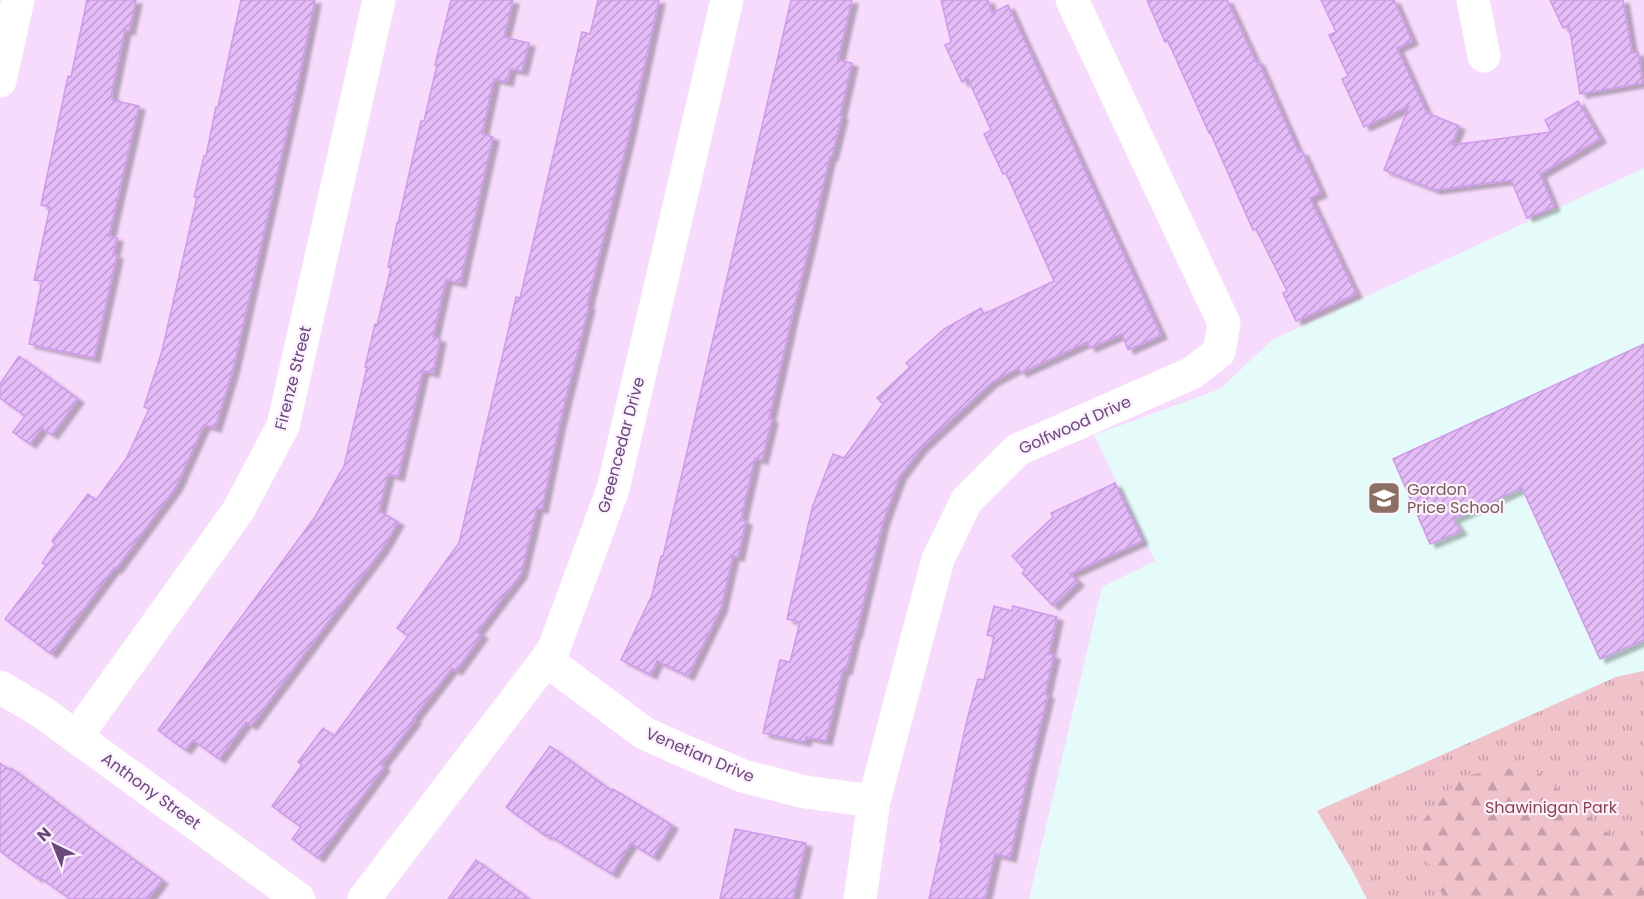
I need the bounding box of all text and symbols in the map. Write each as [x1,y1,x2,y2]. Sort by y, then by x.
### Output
street label: Firenze Street [269,323,317,432]
street label: Greencedar Drive [592,374,650,516]
street label: Golfwood Drive [1015,390,1135,460]
place label: Gordon Price School [1407,478,1504,519]
school or university icon: Gordon Price School [1366,480,1402,516]
street label: Venetian Drive [642,722,758,788]
street label: Anthony Street [97,747,206,835]
park label: Shawinigan Park [1485,796,1618,819]
north arrow [24,815,84,875]
text: N [32,822,56,847]

